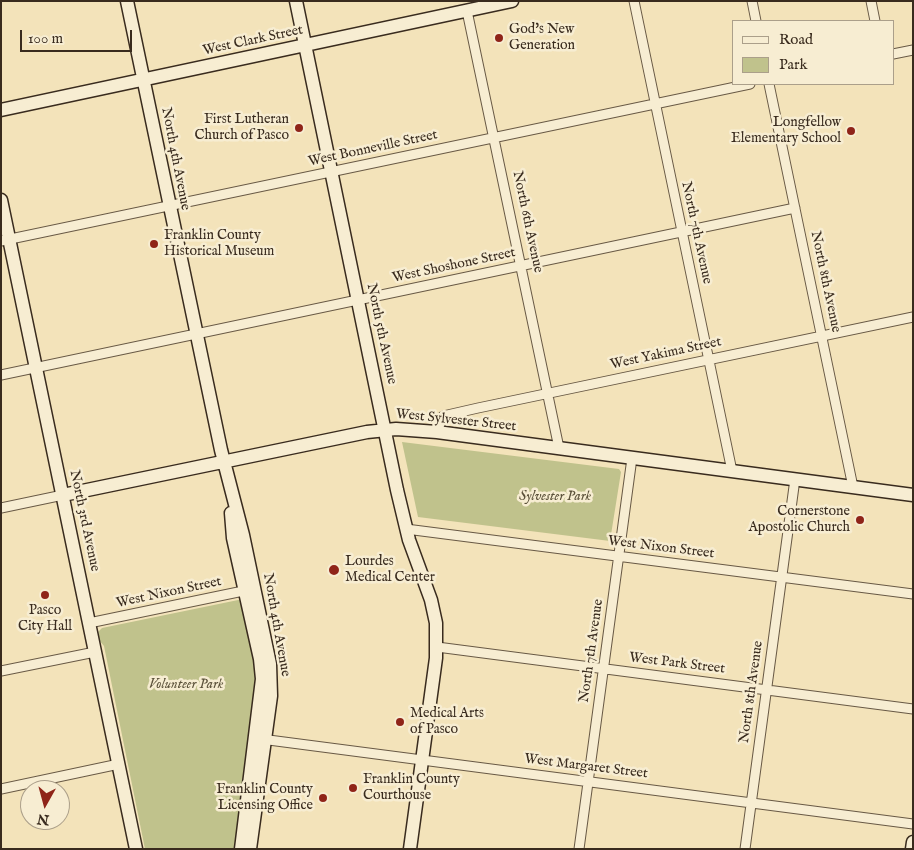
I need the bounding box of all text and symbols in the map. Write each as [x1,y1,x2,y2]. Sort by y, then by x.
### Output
scale bar [22,20,135,52]
legend [732,20,894,85]
street label: West Clark Street [201,22,305,60]
place label: God's New Generation [509,22,575,54]
text: 100 m [28,29,63,48]
text: Road [779,30,813,49]
marker: God's New Generation [493,32,505,44]
text: Park [779,55,808,74]
street label: North 4th Avenue [157,106,193,212]
place label: First Lutheran Church of Pasco [195,112,289,144]
place label: Longfellow Elementary School [731,115,841,148]
marker: First Lutheran Church of Pasco [293,122,305,134]
marker: Longfellow Elementary School [845,125,857,137]
street label: West Bonneville Street [307,127,439,171]
street label: North 6th Avenue [508,170,546,274]
street label: North 7th Avenue [677,180,715,286]
place label: Franklin County Historical Museum [164,228,274,260]
street label: North 8th Avenue [806,230,844,334]
marker: Franklin County Historical Museum [148,238,160,250]
street label: West Shoshone Street [391,245,517,287]
street label: North 5th Avenue [362,282,400,386]
street label: West Yakima Street [609,334,723,374]
street label: West Sylvester Street [395,406,517,436]
street label: North 3rd Avenue [65,469,103,573]
park label: Sylvester Park [519,489,591,505]
place label: Cornerstone Apostolic Church [748,504,850,536]
marker: Cornerstone Apostolic Church [854,514,866,526]
street label: West Nixon Street [607,533,715,563]
place label: Lourdes Medical Center [345,554,435,586]
marker: Lourdes Medical Center [327,563,341,577]
street label: North 4th Avenue [259,572,293,678]
street label: West Nixon Street [115,574,223,612]
marker: Pasco City Hall [39,589,51,601]
street label: North 7th Avenue [576,598,608,704]
place label: Pasco City Hall [18,603,72,636]
street label: North 8th Avenue [736,640,768,744]
street label: West Park Street [628,650,726,678]
park label: Volunteer Park [149,677,223,693]
place label: Medical Arts of Pasco [410,706,484,739]
marker: Medical Arts of Pasco [394,716,406,728]
street label: West Margaret Street [523,751,649,783]
place label: Franklin County Courthouse [363,772,460,804]
north arrow [20,780,70,830]
place label: Franklin County Licensing Office [216,782,313,814]
marker: Franklin County Courthouse [347,782,359,794]
marker: Franklin County Licensing Office [317,792,329,804]
text: N [36,809,50,829]

